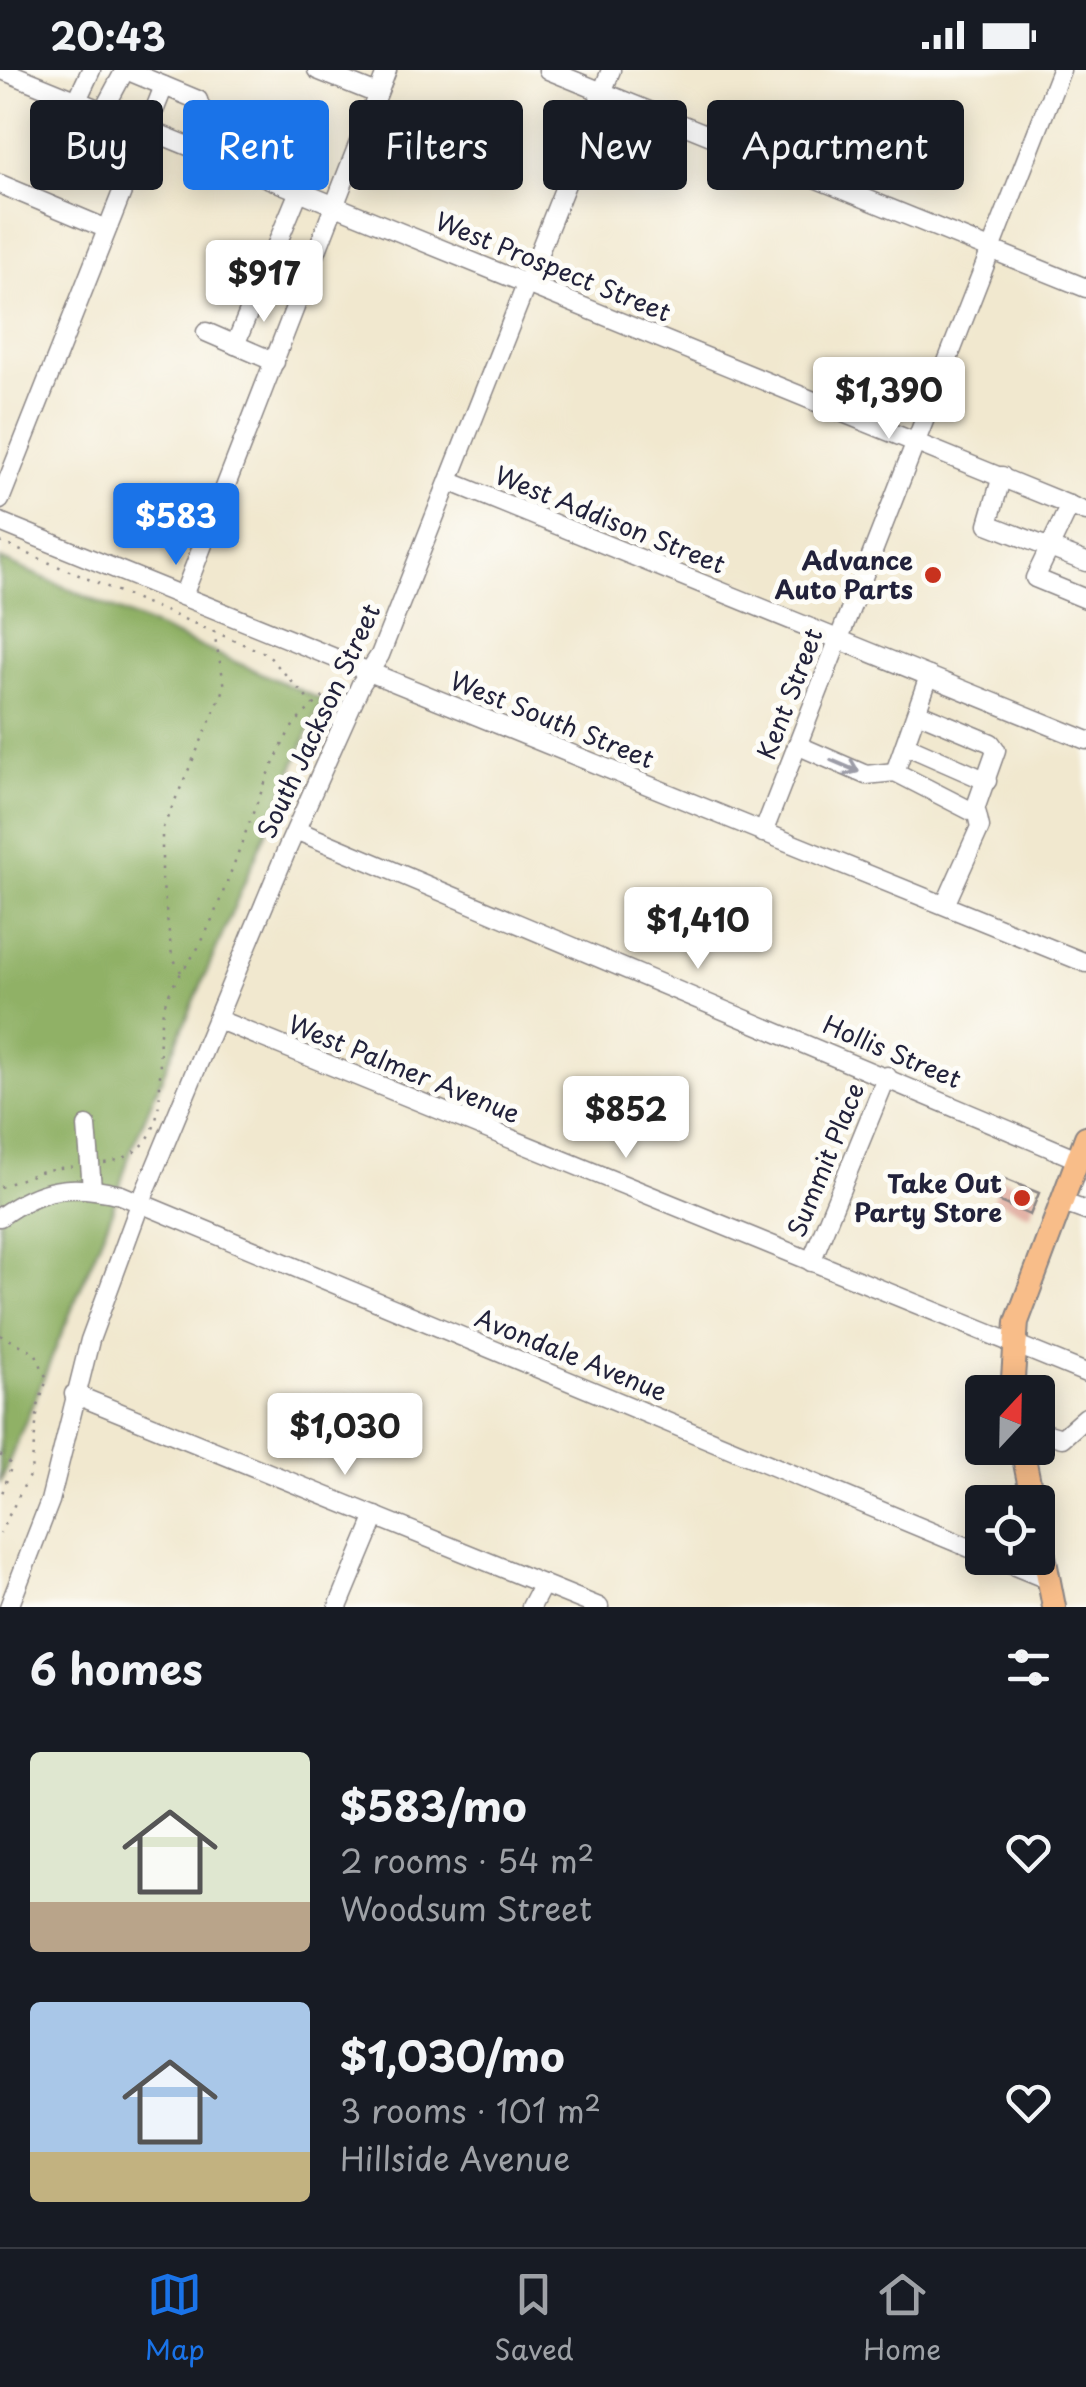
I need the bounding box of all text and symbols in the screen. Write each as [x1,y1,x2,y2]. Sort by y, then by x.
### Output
text: 20:43 [50,7,166,64]
chip: Buy [30,100,163,190]
chip: Rent [183,100,329,190]
chip: Filters [349,100,523,190]
chip: New [543,100,687,190]
chip: Apartment [707,100,964,190]
street label: West Prospect Street [430,201,677,331]
pin: $917 [205,240,323,325]
text: $917 [228,248,300,296]
pin: $1,390 [808,357,970,442]
text: $1,390 [835,365,943,413]
street label: West Addison Street [489,455,731,583]
pin: $583 [117,483,235,568]
text: $583 [135,491,217,539]
place label: Advance Auto Parts [775,541,913,608]
marker: Advance Auto Parts [922,564,944,586]
street label: South Jackson Street [247,597,389,844]
street label: Kent Street [747,622,832,765]
street label: West South Street [445,661,660,777]
one-way arrow [829,758,860,776]
pin: $1,410 [617,887,779,972]
text: $1,410 [646,895,750,943]
street label: West Palmer Avenue [283,1004,526,1132]
street label: Hollis Street [817,1005,967,1097]
pin: $852 [567,1076,685,1161]
street label: Summit Place [777,1077,873,1243]
text: $852 [585,1084,667,1132]
place label: Take Out Party Store [854,1164,1002,1231]
marker: Take Out Party Store [1011,1187,1033,1209]
street label: Avondale Avenue [470,1298,673,1410]
north arrow [965,1375,1055,1465]
map controls [965,1375,1055,1575]
pin: $1,030 [264,1393,426,1478]
text: $1,030 [289,1401,401,1449]
button: locate [965,1485,1055,1575]
text: 6 homes [30,1636,203,1699]
icon: filters [1001,1640,1056,1695]
text: $583/mo [340,1773,527,1836]
icon: home [110,1792,230,1912]
icon: heart [1001,1825,1056,1880]
text: 2 rooms · 54 m² [340,1836,594,1884]
text: Woodsum Street [340,1884,592,1932]
text: $1,030/mo [340,2023,565,2086]
icon: home [110,2042,230,2162]
icon: heart [1001,2075,1056,2130]
text: 3 rooms · 101 m² [340,2086,601,2134]
text: Hillside Avenue [340,2134,570,2182]
tab: Map [145,2267,205,2370]
tab: Saved [494,2267,574,2370]
tab: Home [863,2267,941,2370]

